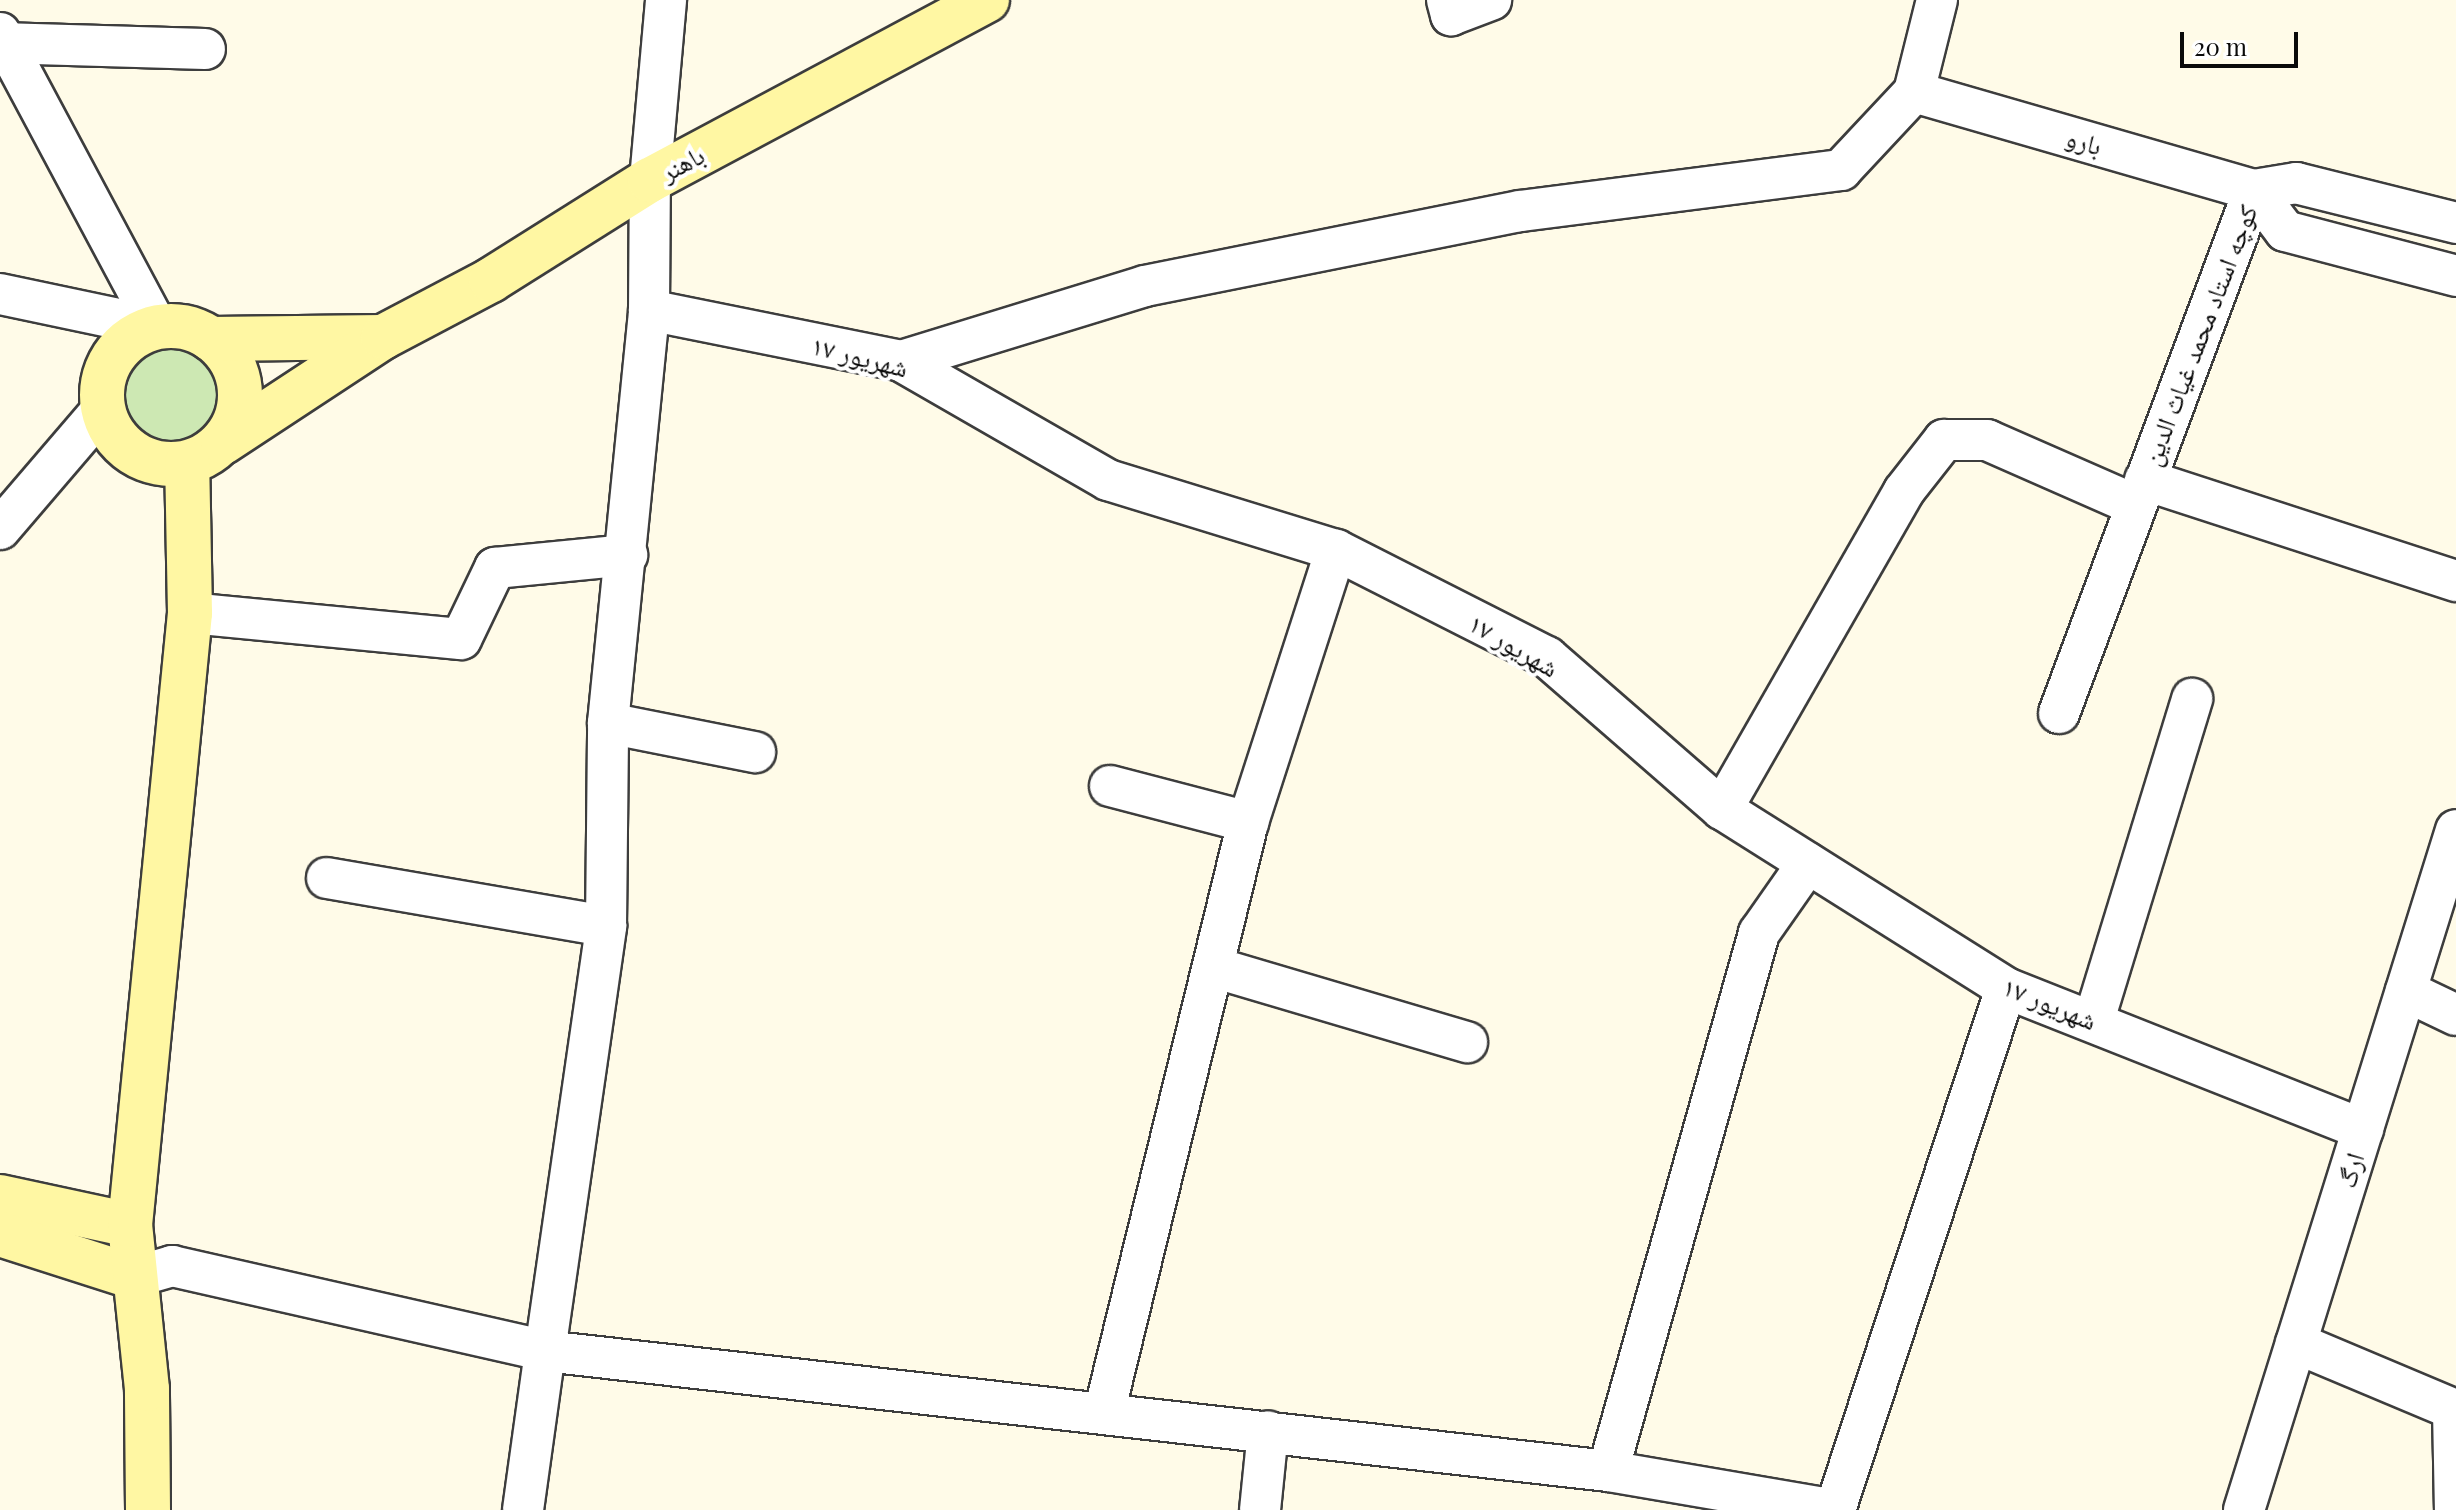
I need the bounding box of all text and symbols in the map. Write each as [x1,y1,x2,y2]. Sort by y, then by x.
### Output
scale bar [2184,16,2302,66]
text: 20 m [2194,30,2247,62]
street label: بارو [2062,121,2106,161]
street label: باهنر [655,139,709,187]
street label: کوچه استاد محمد غیاث الدین [2135,200,2263,470]
street label: ۱۷ شهریور [808,329,912,383]
street label: ۱۷ شهریور [1464,607,1564,683]
street label: ۱۷ شهریور [1999,970,2101,1036]
street label: ارگ [2330,1149,2370,1191]

